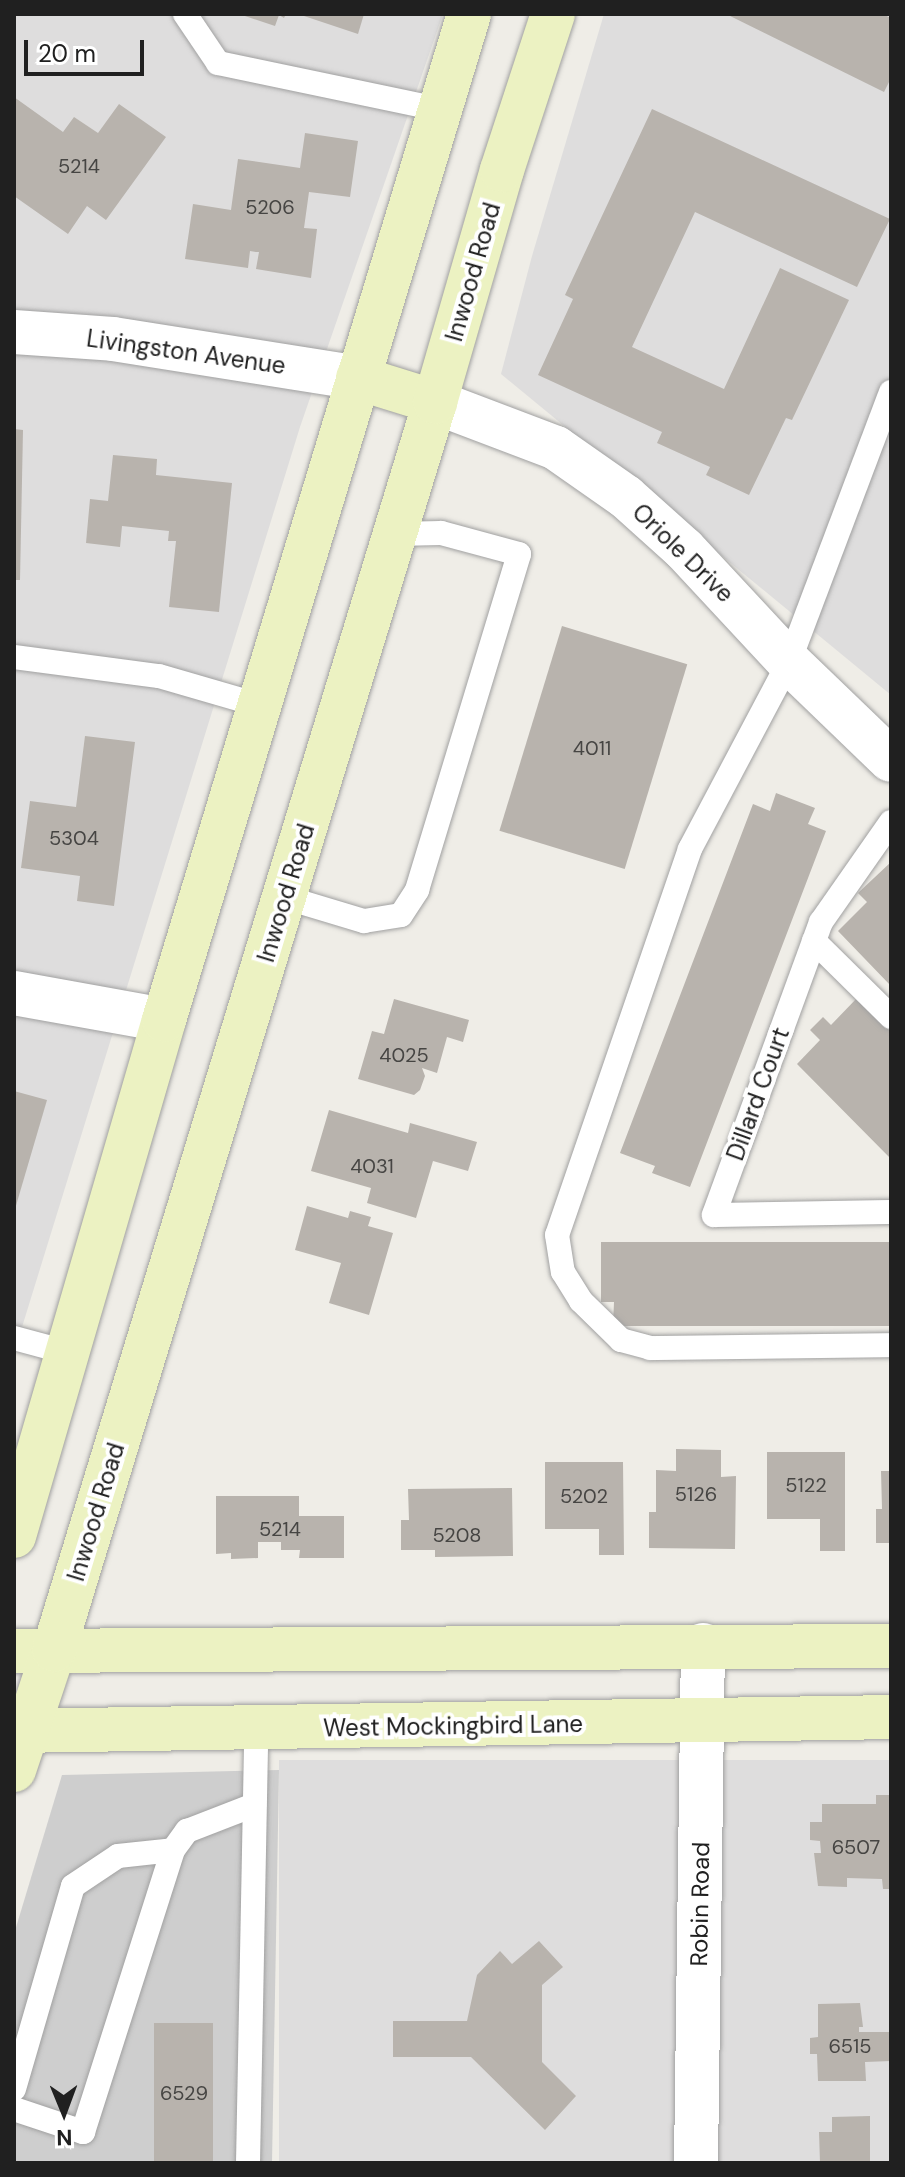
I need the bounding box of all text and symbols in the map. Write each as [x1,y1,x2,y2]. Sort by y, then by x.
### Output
scale bar [28,24,148,74]
text: 20 m [38,38,96,69]
house number: 5214 [58,154,100,178]
house number: 5206 [245,195,295,219]
street label: Inwood Road [439,199,507,345]
street label: Livingston Avenue [85,324,287,380]
street label: Oriole Drive [626,498,740,608]
house number: 4011 [573,736,611,760]
street label: Inwood Road [251,820,321,966]
house number: 5304 [49,826,99,850]
street label: Dillard Court [721,1024,795,1164]
house number: 4025 [379,1043,429,1067]
house number: 4031 [350,1154,394,1178]
street label: Inwood Road [61,1439,131,1585]
house number: 5122 [785,1473,827,1497]
house number: 5126 [675,1482,717,1506]
house number: 5202 [560,1484,608,1508]
house number: 5214 [259,1517,301,1541]
house number: 5208 [432,1523,482,1547]
street label: West Mockingbird Lane [323,1709,583,1743]
house number: 6507 [832,1835,880,1859]
street label: Robin Road [685,1841,715,1967]
house number: 6515 [829,2034,871,2058]
north arrow [24,2073,104,2153]
house number: 6529 [160,2081,208,2105]
text: N [56,2123,73,2152]

